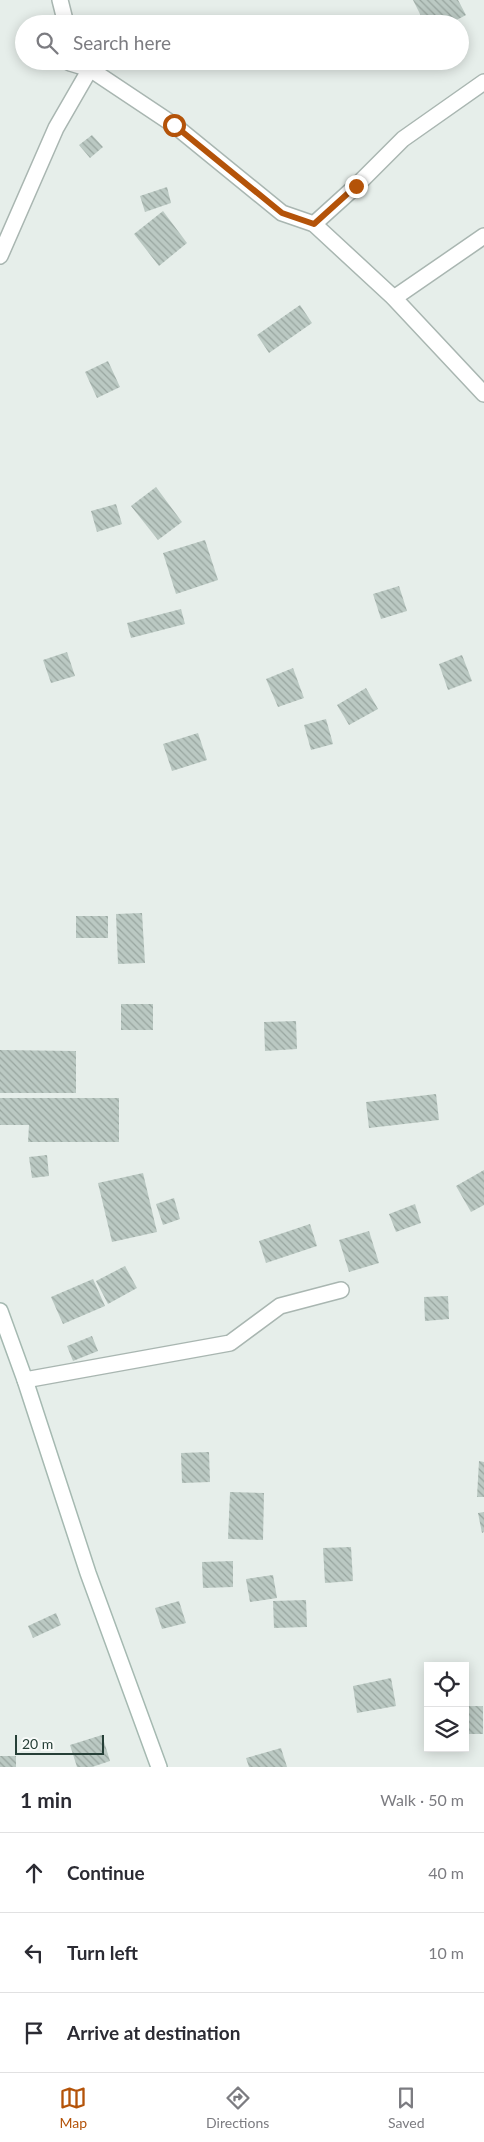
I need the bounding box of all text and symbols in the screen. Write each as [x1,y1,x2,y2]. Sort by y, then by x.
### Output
search box [15,15,469,70]
icon: search [33,29,61,57]
text: Search here [73,31,171,54]
route start [163,114,186,137]
route end [345,175,368,198]
map controls [424,1662,469,1752]
button: locate [424,1662,469,1707]
button: layers [424,1707,469,1752]
scale bar [15,1732,104,1755]
text: 20 m [22,1735,53,1752]
text: 1 min [20,1787,72,1812]
text: Walk · 50 m [380,1790,464,1809]
icon: ahead [20,1859,48,1887]
text: Continue [67,1861,145,1884]
text: 40 m [428,1863,464,1882]
icon: left [20,1939,48,1967]
text: Turn left [67,1941,138,1964]
text: 10 m [428,1943,464,1962]
icon: arrive [20,2019,48,2047]
text: Arrive at destination [67,2021,240,2044]
tab: Map [59,2084,87,2131]
tab: Directions [206,2084,269,2131]
tab: Saved [388,2084,425,2131]

